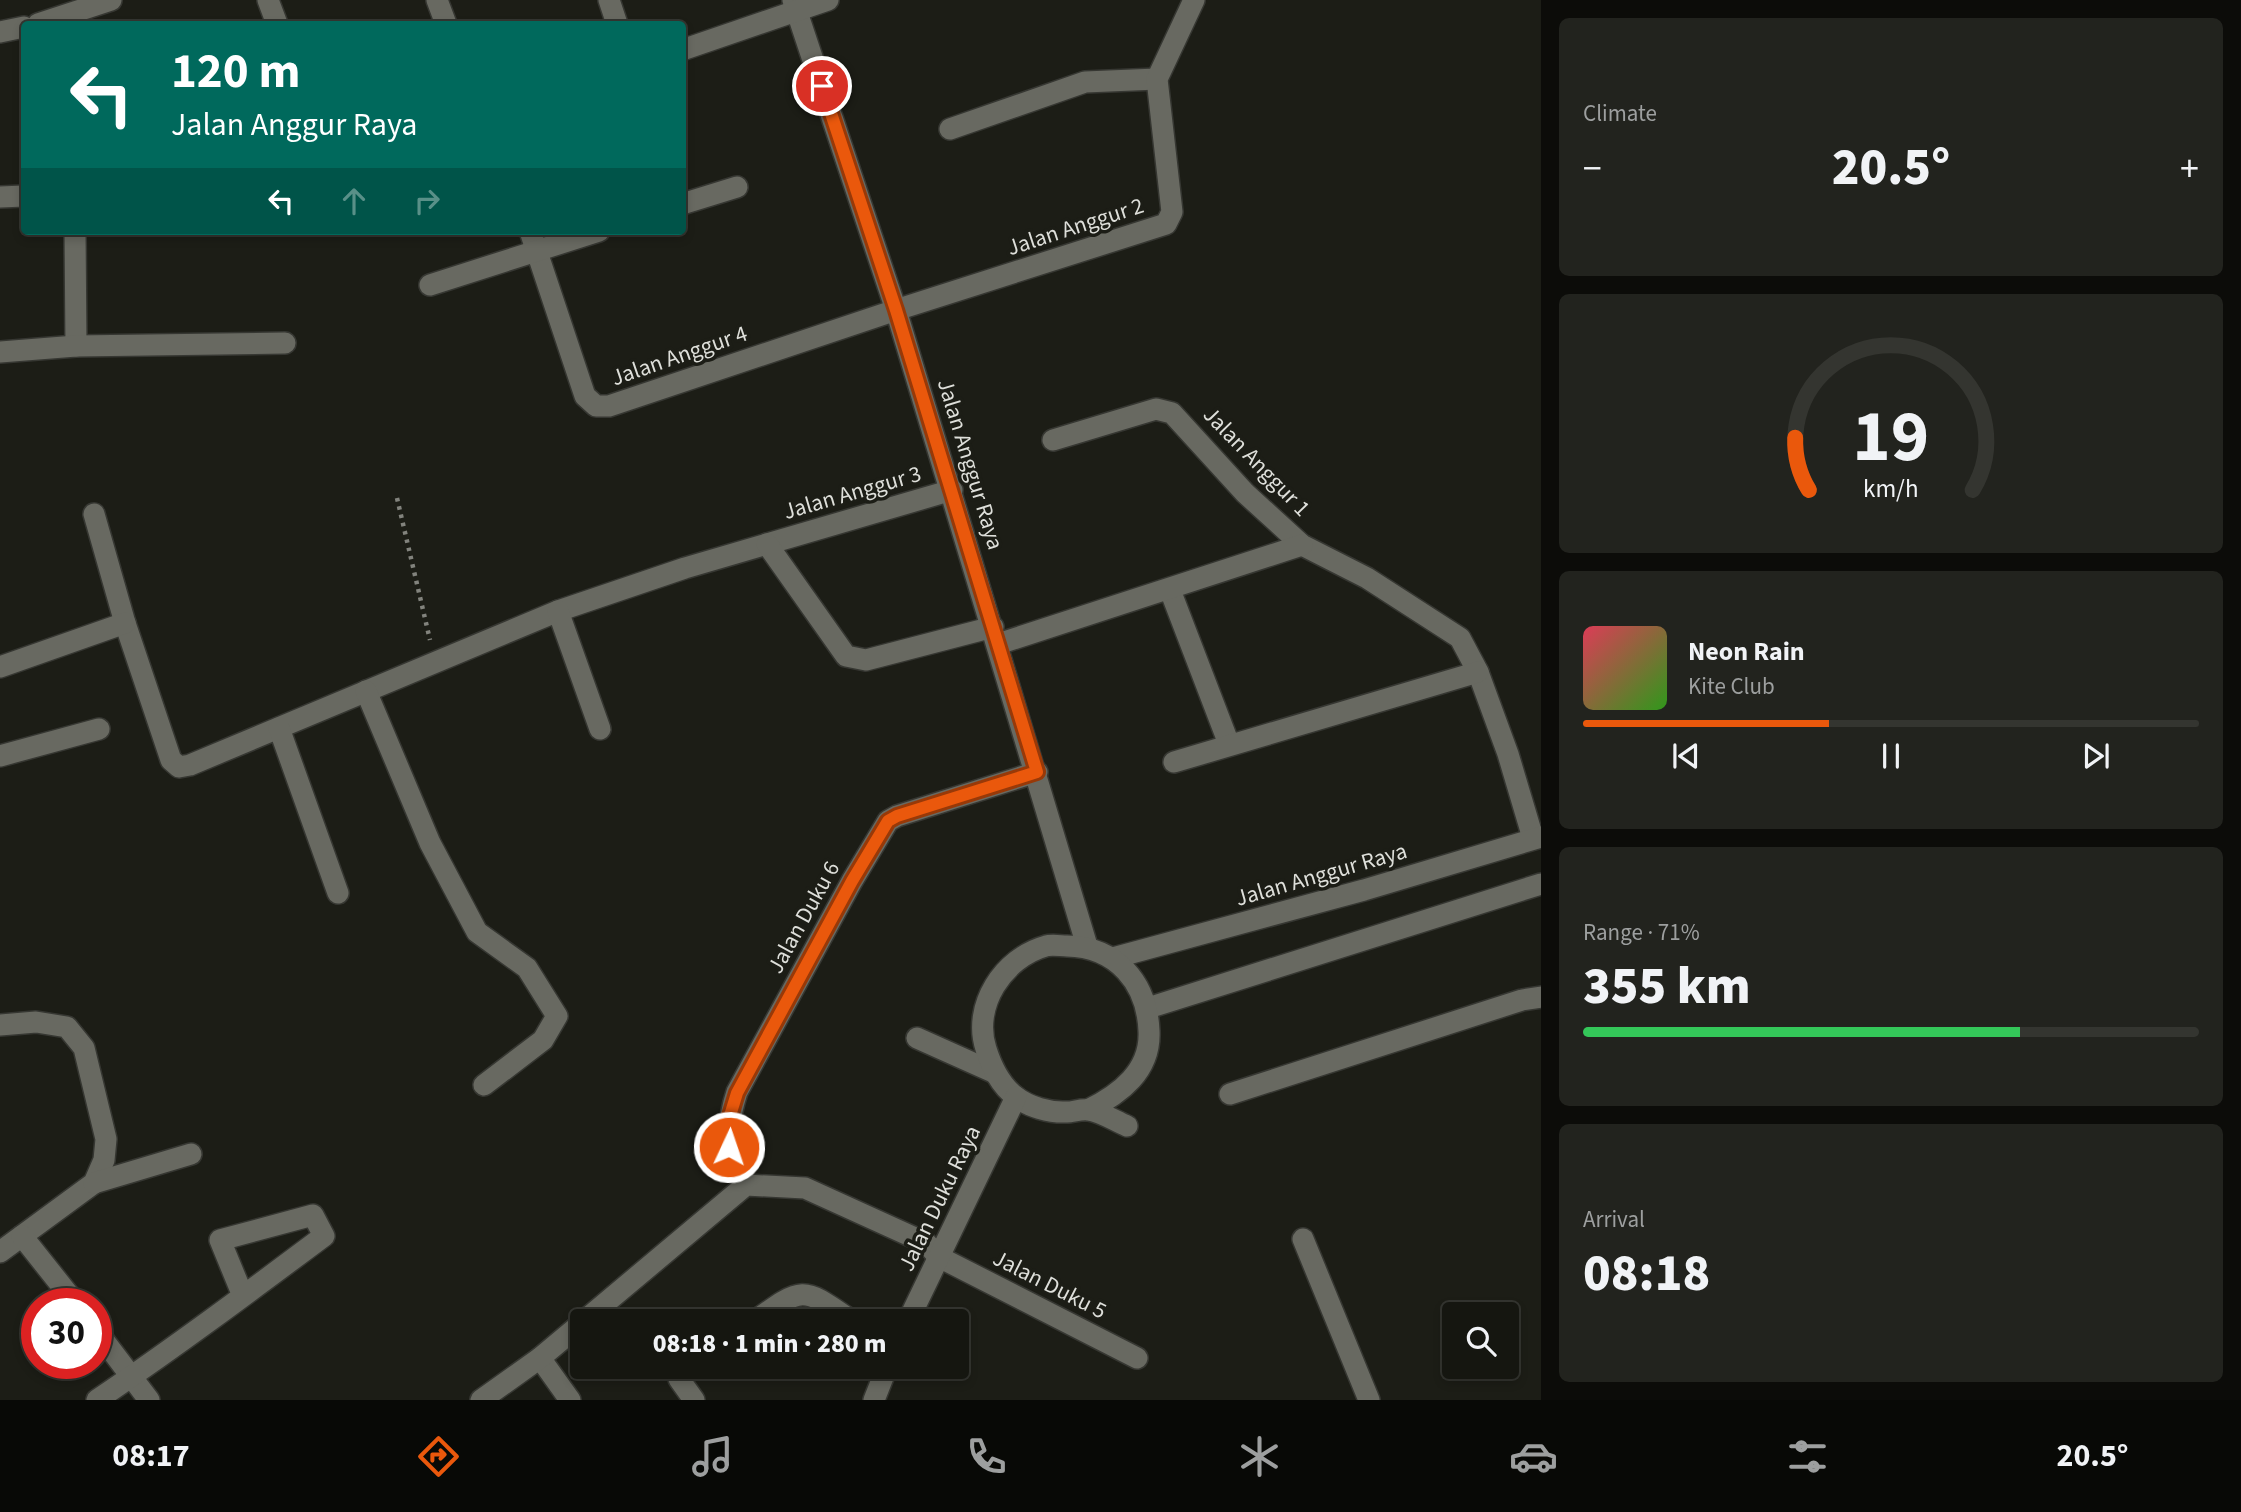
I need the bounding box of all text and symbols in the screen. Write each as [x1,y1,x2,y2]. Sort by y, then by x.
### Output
text: 120 m [171,37,300,107]
icon: left [56,49,147,140]
pin [792,56,852,116]
icon: arrive [803,67,841,105]
text: Climate [1583,97,1657,130]
text: Jalan Anggur Raya [171,102,417,148]
text: 20.5° [1832,131,1950,205]
text: − [1583,142,1602,196]
text: + [2180,142,2199,196]
icon: left [262,182,300,220]
icon: ahead [335,182,373,220]
icon: right [408,182,446,220]
street label: Jalan Anggur 2 [1003,189,1148,264]
street label: Jalan Anggur 4 [607,317,752,394]
street label: Jalan Anggur Raya [929,375,1012,554]
text: 19 [1853,385,1929,489]
street label: Jalan Anggur 1 [1195,399,1318,524]
street label: Jalan Anggur 3 [779,457,925,528]
text: km/h [1863,470,1919,506]
text: Neon Rain [1688,633,1805,670]
text: Kite Club [1688,670,1775,703]
icon: previous [1667,737,1705,775]
icon: pause [1872,737,1910,775]
icon: next [2077,737,2115,775]
street label: Jalan Anggur Raya [1231,834,1411,915]
street label: Jalan Duku 6 [759,855,848,979]
text: Range · 71% [1583,916,1700,949]
text: 355 km [1583,950,1751,1024]
position arrow [692,1110,766,1184]
street label: Jalan Duku Raya [890,1120,989,1277]
text: Arrival [1583,1203,1645,1236]
text: 08:18 [1583,1237,1710,1311]
street label: Jalan Duku 5 [987,1242,1112,1327]
speed limit sign: 30 [21,1288,112,1379]
map controls [1442,1302,1519,1379]
button: search [1442,1302,1519,1379]
text: 08:18 · 1 min · 280 m [653,1325,886,1362]
icon: directions [414,1432,463,1481]
icon: music [688,1432,737,1481]
icon: phone [962,1432,1011,1481]
icon: climate [1235,1432,1284,1481]
icon: car [1509,1432,1558,1481]
icon: filters [1783,1432,1832,1481]
text: 08:17 [112,1433,190,1479]
text: 20.5° [2057,1433,2129,1479]

